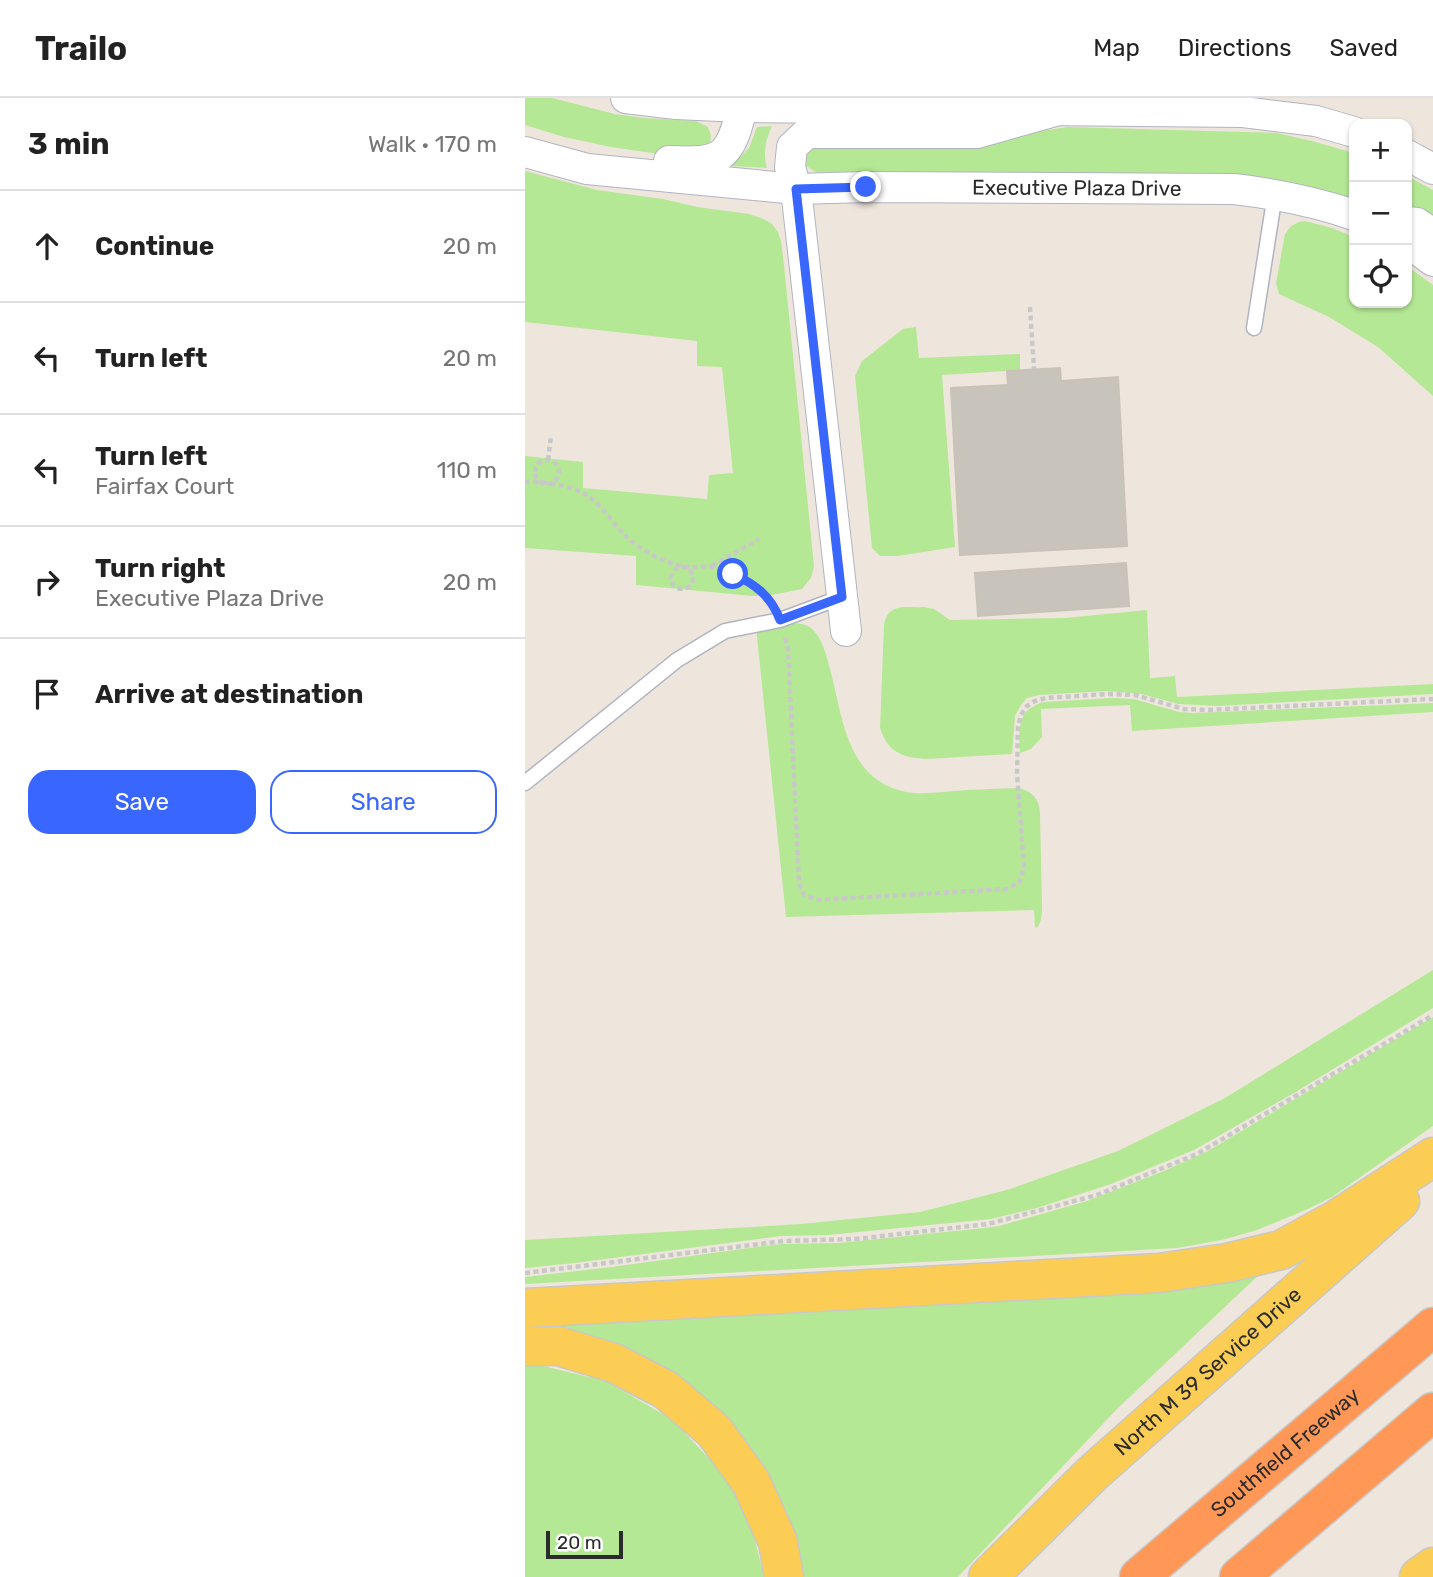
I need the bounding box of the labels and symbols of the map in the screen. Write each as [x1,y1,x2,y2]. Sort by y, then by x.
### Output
route end [850,171,881,202]
street label: Executive Plaza Drive [972,175,1182,201]
route start [717,558,748,589]
street label: North M 39 Service Drive [1109,1282,1306,1460]
street label: Southfield Freeway [1206,1382,1365,1522]
scale bar [546,1528,623,1560]

